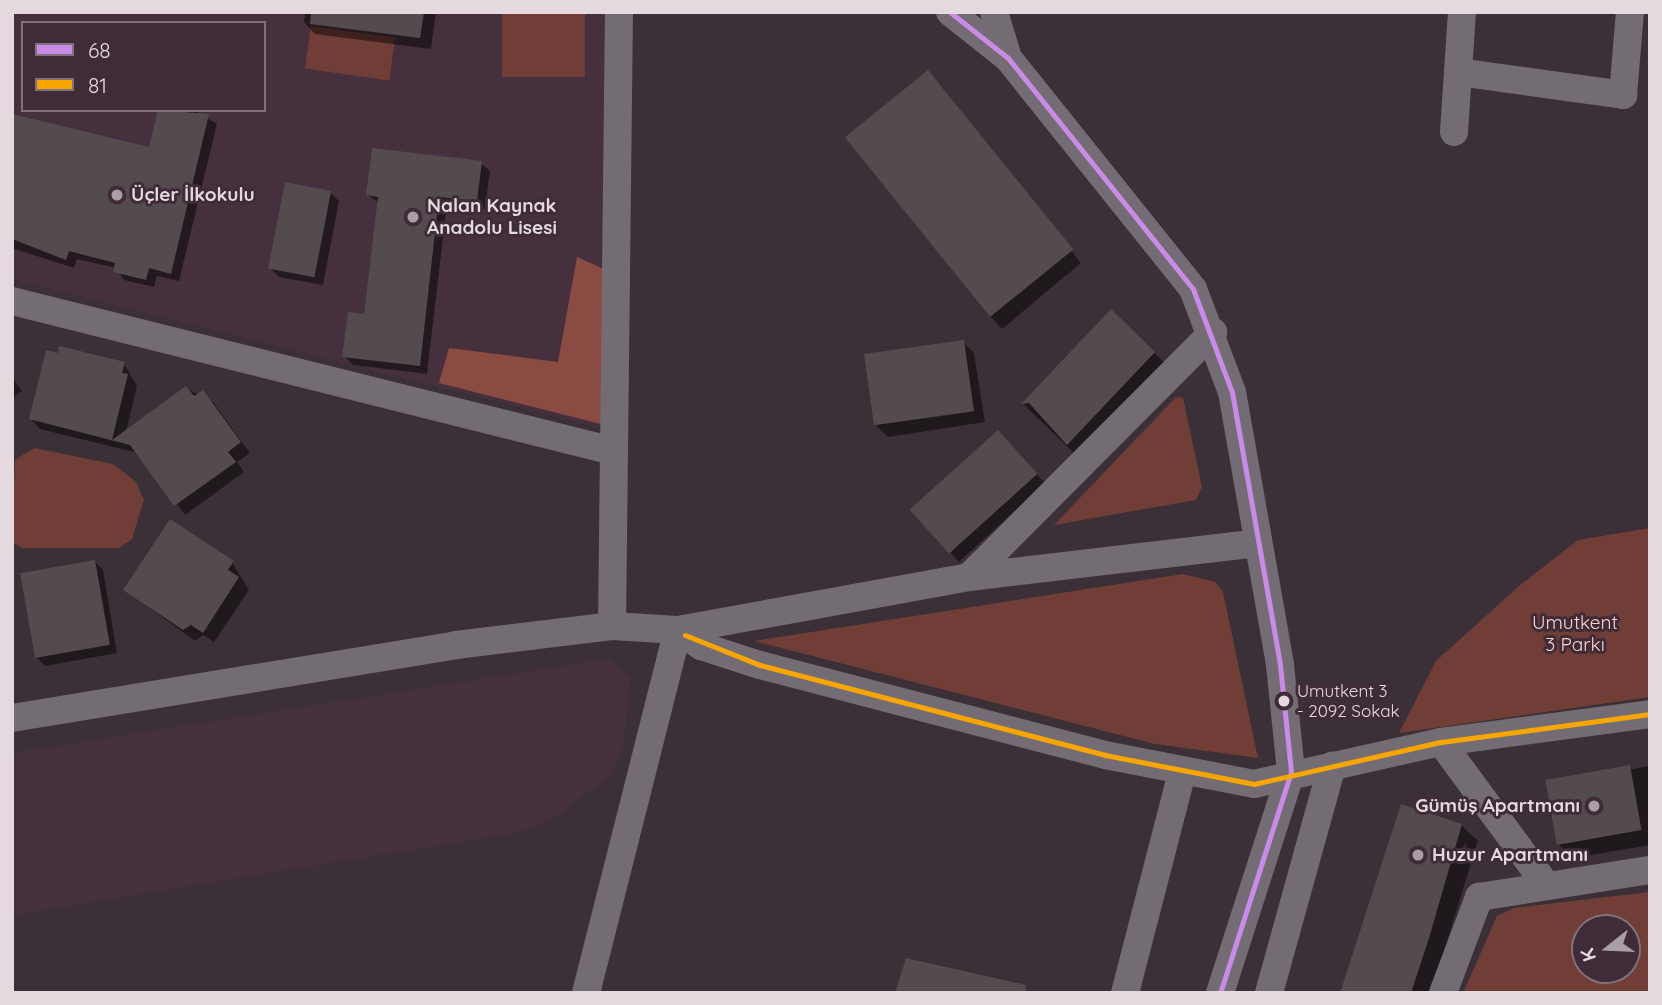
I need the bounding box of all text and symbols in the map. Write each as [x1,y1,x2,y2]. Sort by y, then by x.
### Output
legend [21,21,266,112]
text: 68 [88,37,111,63]
text: 81 [88,72,107,98]
place label: Üçler İlkokulu [131,184,255,206]
marker: Üçler İlkokulu [109,187,125,203]
place label: Nalan Kaynak Anadolu Lisesi [427,195,557,239]
marker: Nalan Kaynak Anadolu Lisesi [405,209,421,225]
park label: Umutkent 3 Parkı [1532,612,1618,656]
place label: Umutkent 3 - 2092 Sokak [1297,681,1400,721]
marker: Umutkent 3 - 2092 Sokak [1277,694,1291,708]
place label: Gümüş Apartmanı [1415,795,1580,817]
marker: Gümüş Apartmanı [1586,798,1602,814]
place label: Huzur Apartmanı [1432,844,1588,866]
marker: Huzur Apartmanı [1410,847,1426,863]
north arrow [1571,914,1641,984]
text: K [1575,945,1601,965]

